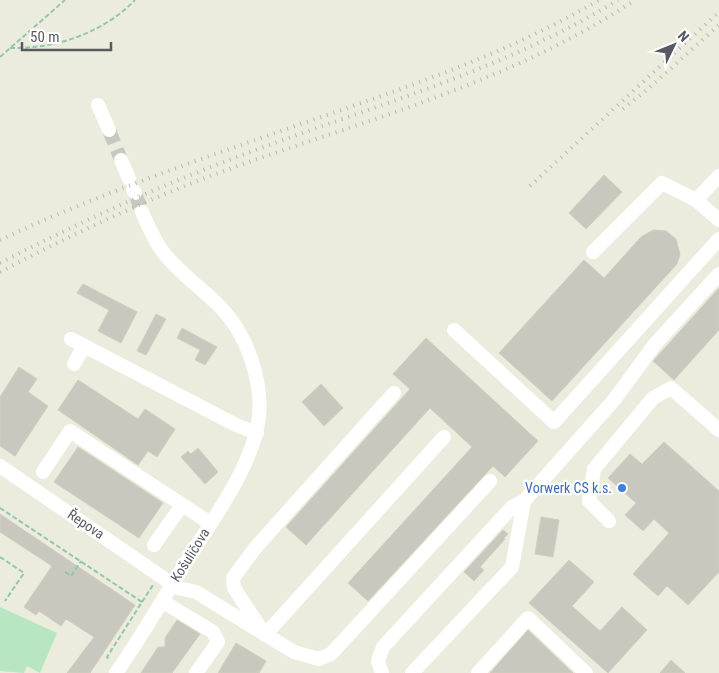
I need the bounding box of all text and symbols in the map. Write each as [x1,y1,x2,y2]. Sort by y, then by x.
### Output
scale bar [22,20,111,52]
north arrow [649,20,699,70]
text: 50 m [30,28,60,46]
text: N [675,28,692,45]
place label: Vorwerk CS k.s. [525,480,612,496]
marker: Vorwerk CS k.s. [616,482,628,494]
street label: Řepova [65,505,108,542]
street label: Košuličova [167,525,213,585]

